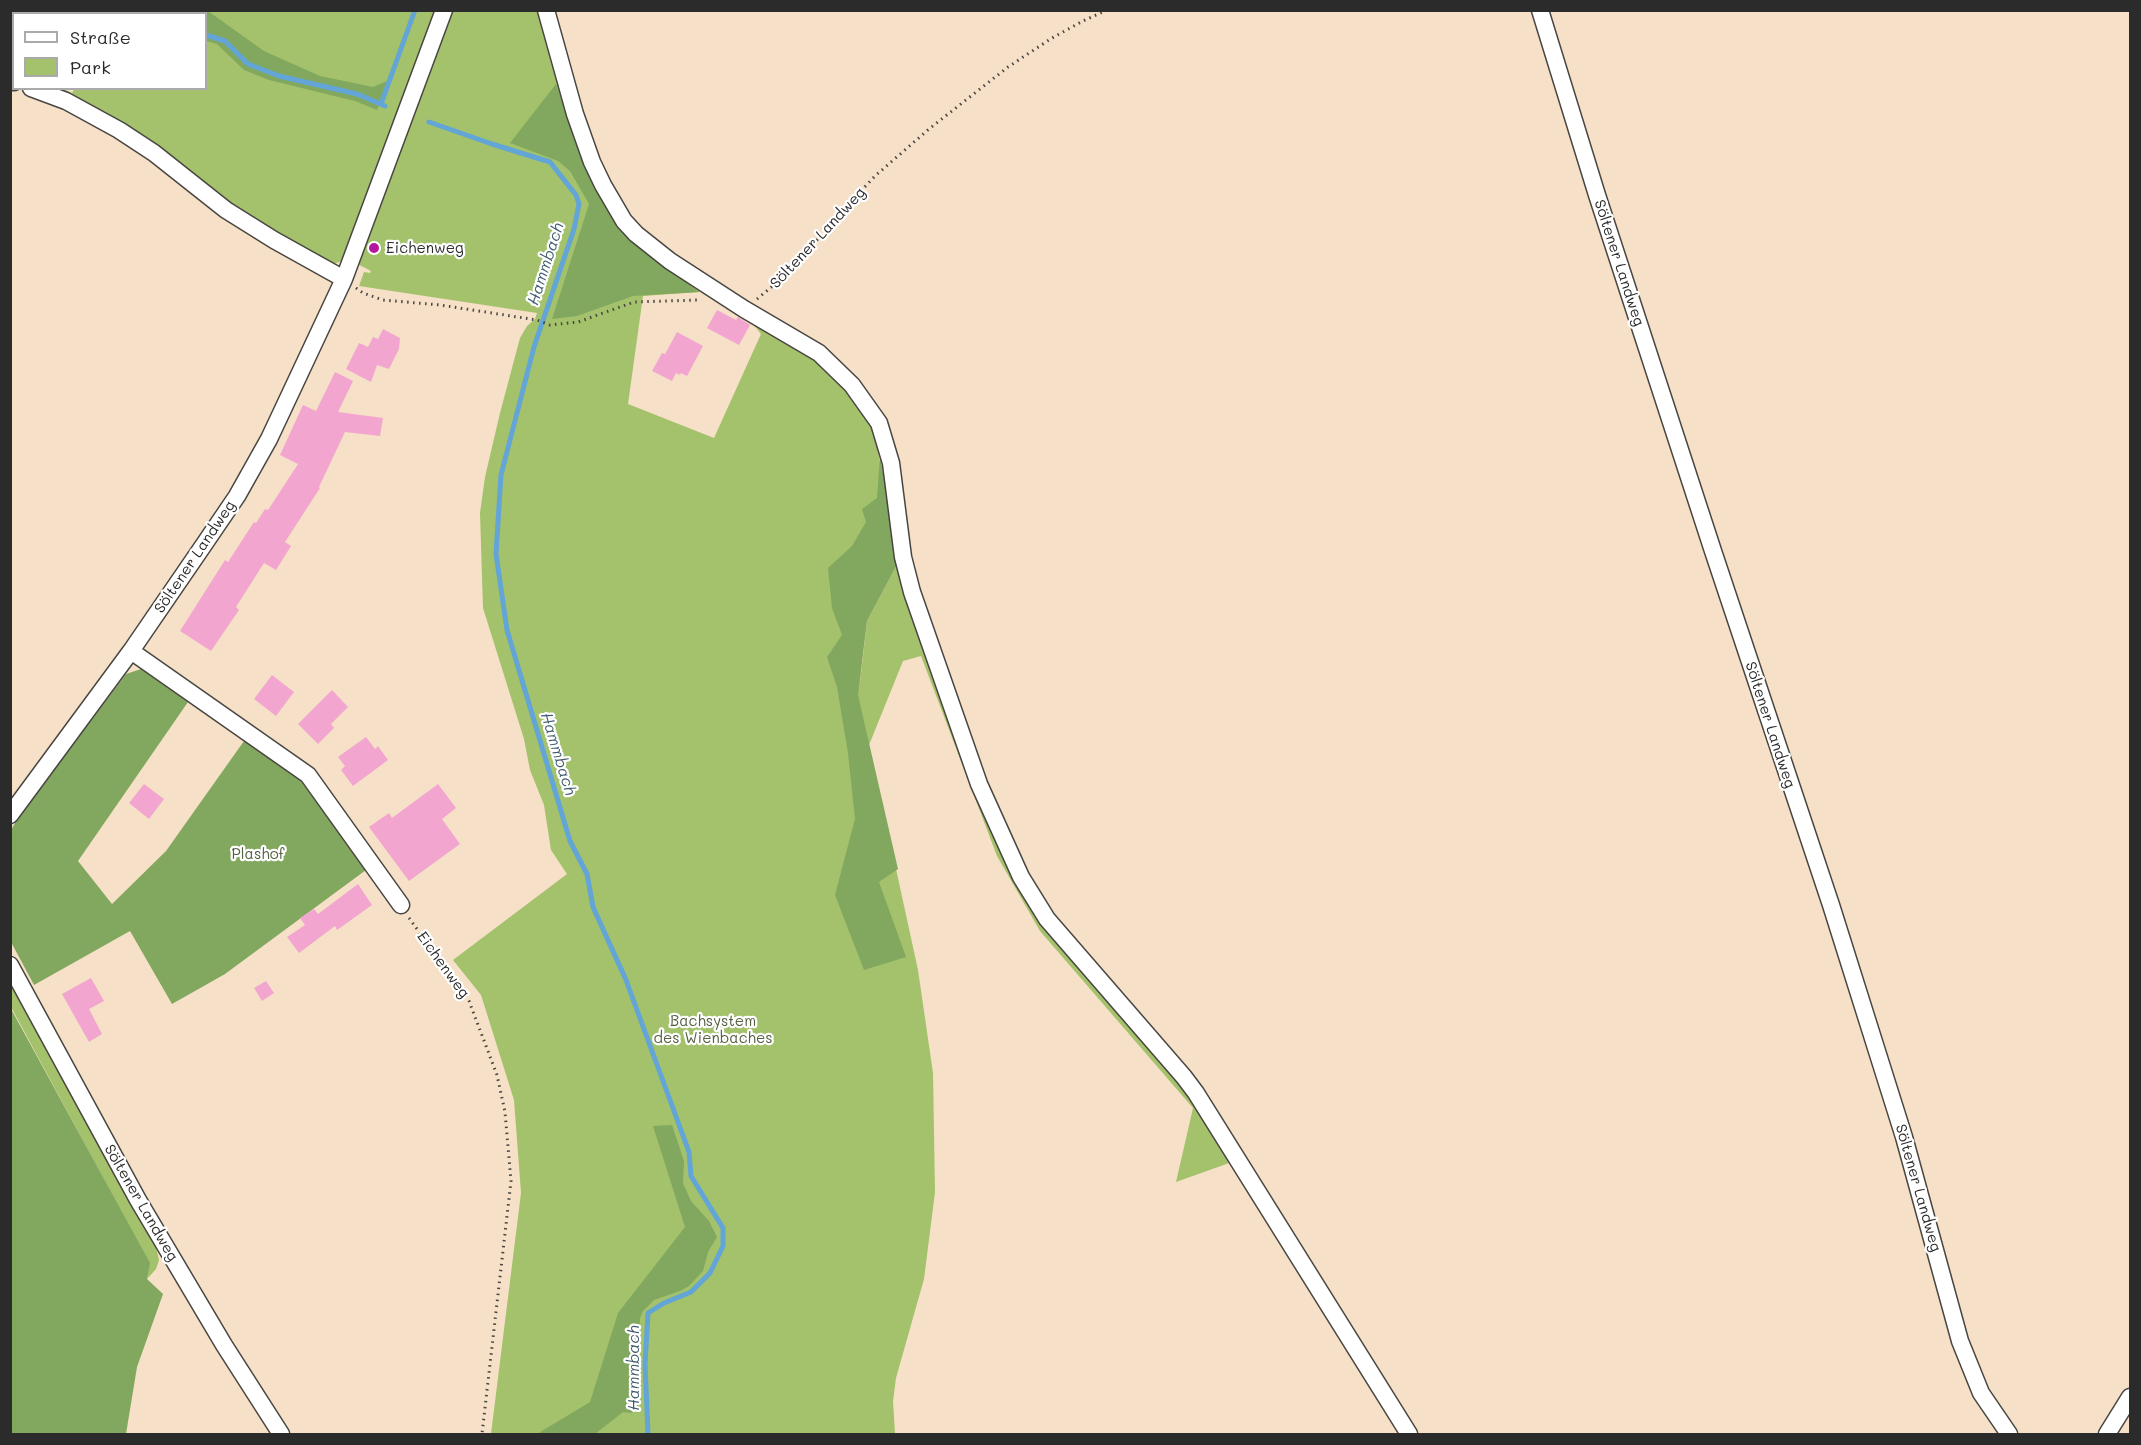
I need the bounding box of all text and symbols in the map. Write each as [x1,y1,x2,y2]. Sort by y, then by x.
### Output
legend [12,12,207,90]
text: Straße [70,25,131,49]
text: Park [70,55,111,79]
street label: Söltener Landweg [767,184,869,292]
street label: Söltener Landweg [1590,198,1648,328]
water label: Hammbach [524,220,568,308]
place label: Eichenweg [386,239,464,257]
marker: Eichenweg [367,241,381,255]
street label: Söltener Landweg [151,497,239,617]
street label: Söltener Landweg [1741,660,1799,790]
water label: Hammbach [536,710,580,798]
park label: Plashof [232,845,284,863]
street label: Eichenweg [413,928,473,1002]
park label: Bachsystem des Wienbaches [654,1012,772,1047]
street label: Söltener Landweg [1891,1122,1945,1254]
street label: Söltener Landweg [100,1142,182,1264]
water label: Hammbach [624,1325,644,1411]

